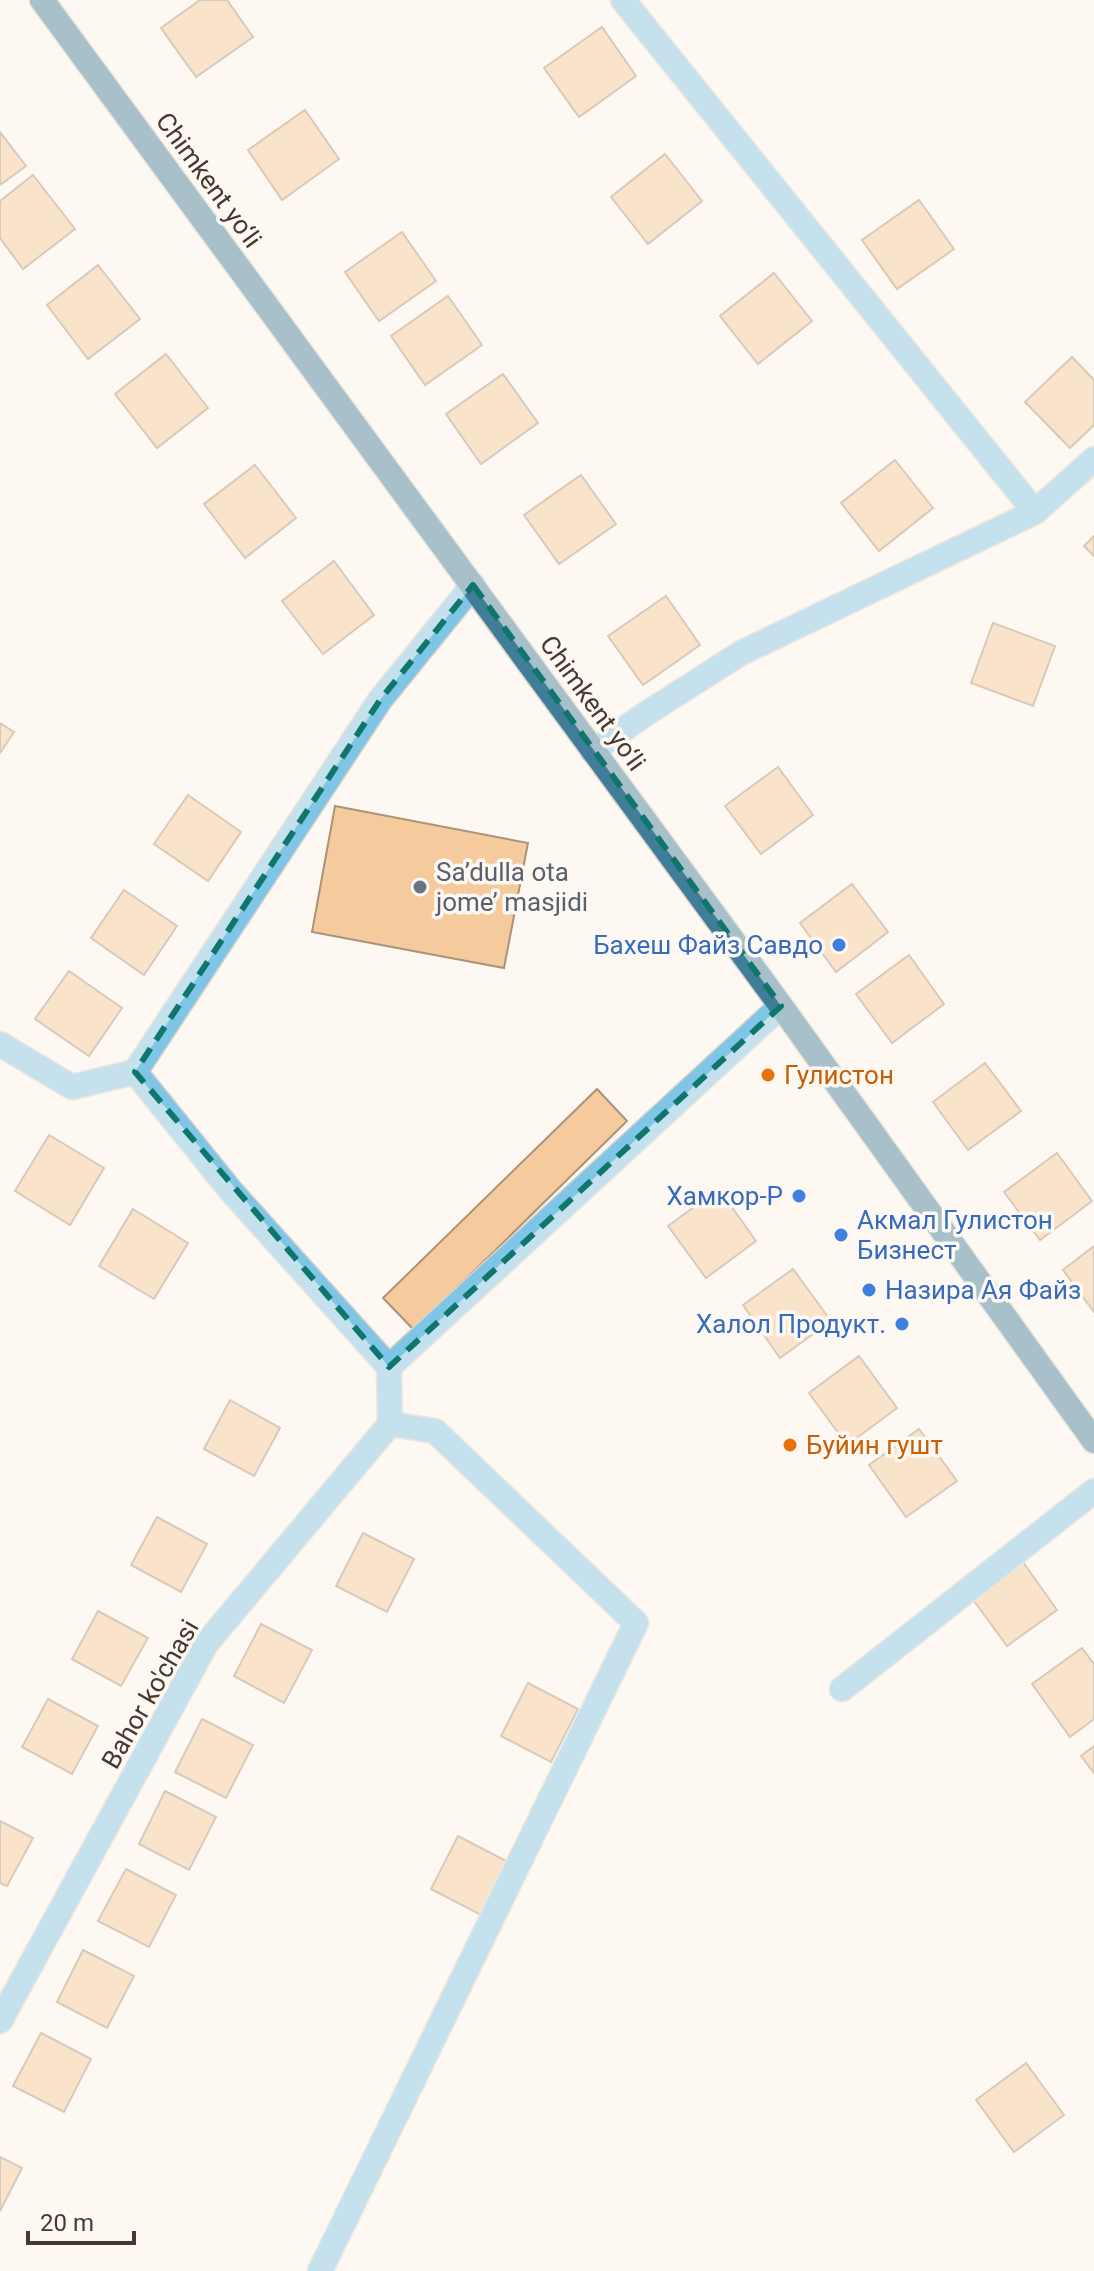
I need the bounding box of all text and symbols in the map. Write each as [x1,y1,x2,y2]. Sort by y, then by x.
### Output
street label: Chimkent yo‘li [150,107,268,253]
street label: Chimkent yo‘li [534,630,652,776]
place label: Sa’dulla ota jome’ masjidi [435,857,588,917]
marker: Sa’dulla ota jome’ masjidi [411,878,429,896]
place label: Бахеш Файз Савдо [593,930,823,960]
marker: Бахеш Файз Савдо [830,936,848,954]
place label: Гулистон [784,1060,894,1090]
marker: Гулистон [759,1066,777,1084]
place label: Хамкор-Р [666,1181,783,1211]
marker: Хамкор-Р [790,1187,808,1205]
place label: Акмал Гулистон Бизнест [857,1205,1053,1265]
marker: Акмал Гулистон Бизнест [832,1226,850,1244]
place label: Назира Ая Файз [885,1275,1081,1305]
marker: Назира Ая Файз [860,1281,878,1299]
place label: Халол Продукт. [696,1309,886,1339]
marker: Халол Продукт. [893,1315,911,1333]
place label: Буйин гушт [806,1430,943,1460]
marker: Буйин гушт [781,1436,799,1454]
street label: Bahor ko'chasi [95,1614,205,1774]
scale bar [28,2195,134,2245]
text: 20 m [40,2209,94,2237]

